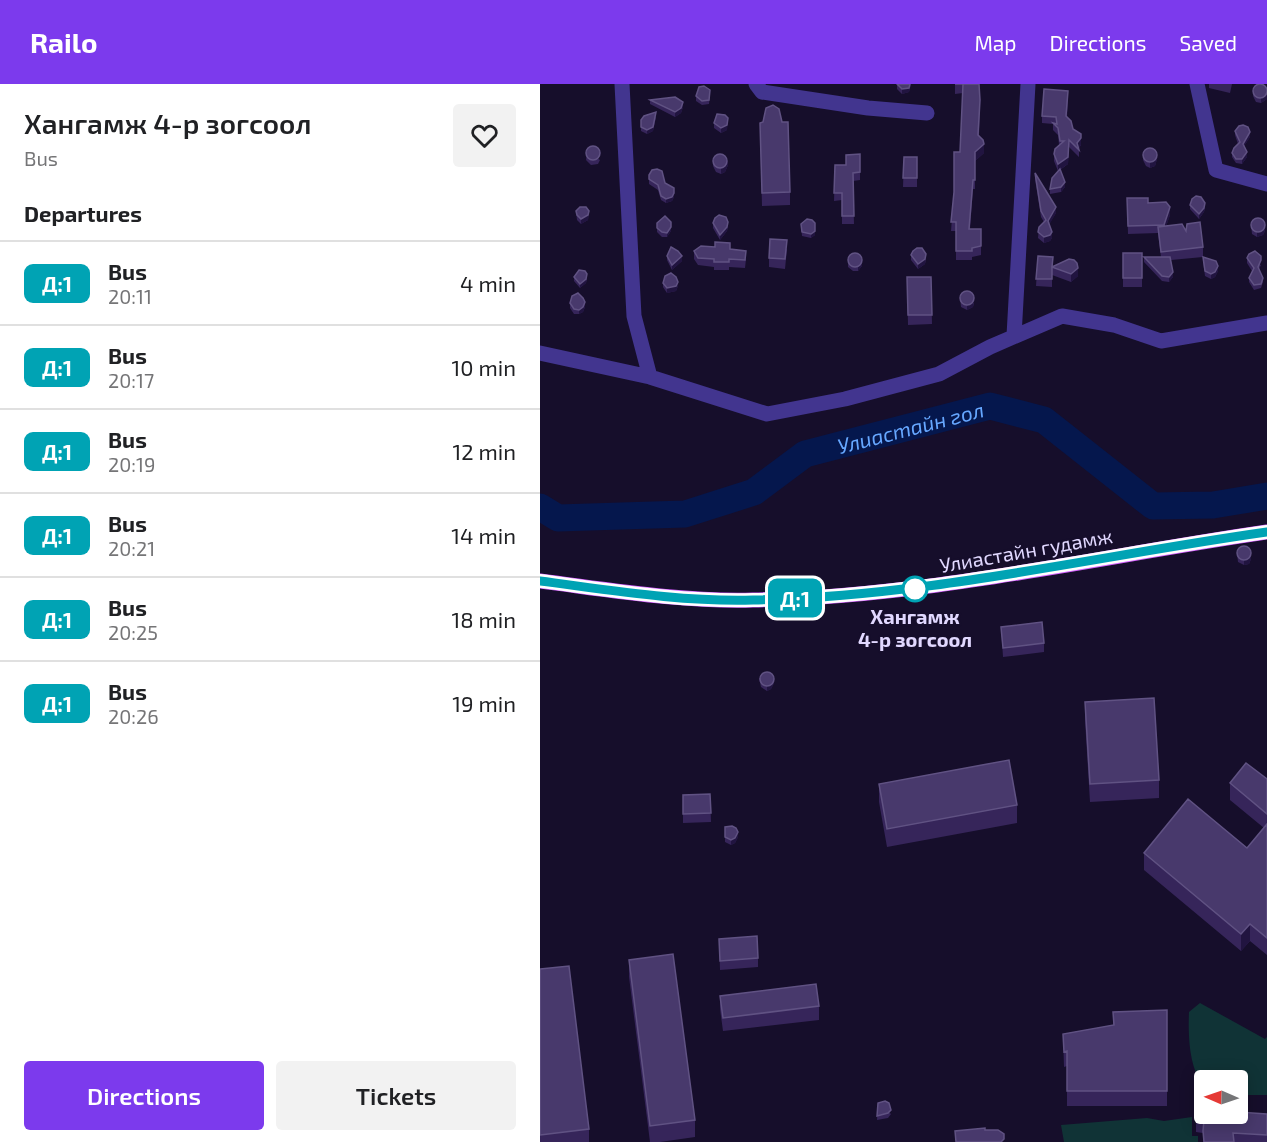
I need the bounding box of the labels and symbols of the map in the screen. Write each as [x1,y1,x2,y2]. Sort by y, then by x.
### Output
water label: Улиастайн гол [834,396,986,458]
street label: Улиастайн гудамж [938,523,1115,578]
marker: Хангамж 4-р зогсоол [902,576,928,602]
line badge: Д:1 [760,578,830,618]
place label: Хангамж 4-р зогсоол [858,604,972,651]
north arrow [1194,1070,1248,1124]

